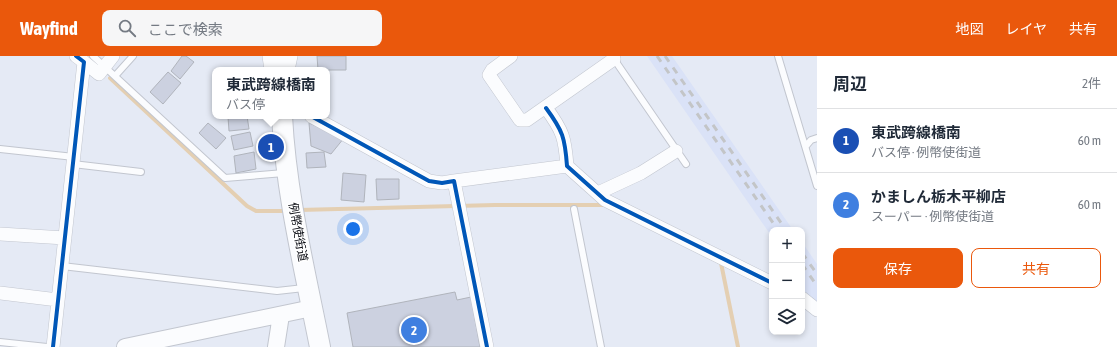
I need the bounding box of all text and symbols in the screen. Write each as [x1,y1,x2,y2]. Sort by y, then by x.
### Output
search box [102,10,382,46]
text: Wayfind [20,17,78,39]
icon: search [116,17,138,39]
text: ここで検索 [148,21,223,38]
text: 地図 [955,21,983,37]
text: レイヤ [1005,21,1047,37]
text: 共有 [1069,21,1097,37]
popup [212,67,330,119]
text: 周辺 [833,74,867,94]
text: 東武跨線橋南 [226,76,316,93]
text: 2件 [1082,76,1101,91]
text: バス停 [226,97,265,112]
text: 東武跨線橋南 [871,124,961,141]
pin: 1 [258,132,284,162]
text: 1 [843,133,849,148]
text: 60 m [1078,133,1101,148]
text: バス停 · 例幣使街道 [871,145,981,160]
text: かましん栃木平柳店 [871,188,1006,205]
text: 2 [843,197,849,212]
text: 60 m [1078,197,1101,212]
street label: 例幣使街道 [286,201,310,263]
text: スーパー · 例幣使街道 [871,209,994,224]
your location [343,219,363,239]
map controls [769,227,805,335]
button: + [769,227,805,263]
button: 保存 [833,248,963,288]
button: 共有 [971,248,1101,288]
button: − [769,263,805,299]
button: layers [769,299,805,335]
pin: 2 [401,315,427,345]

